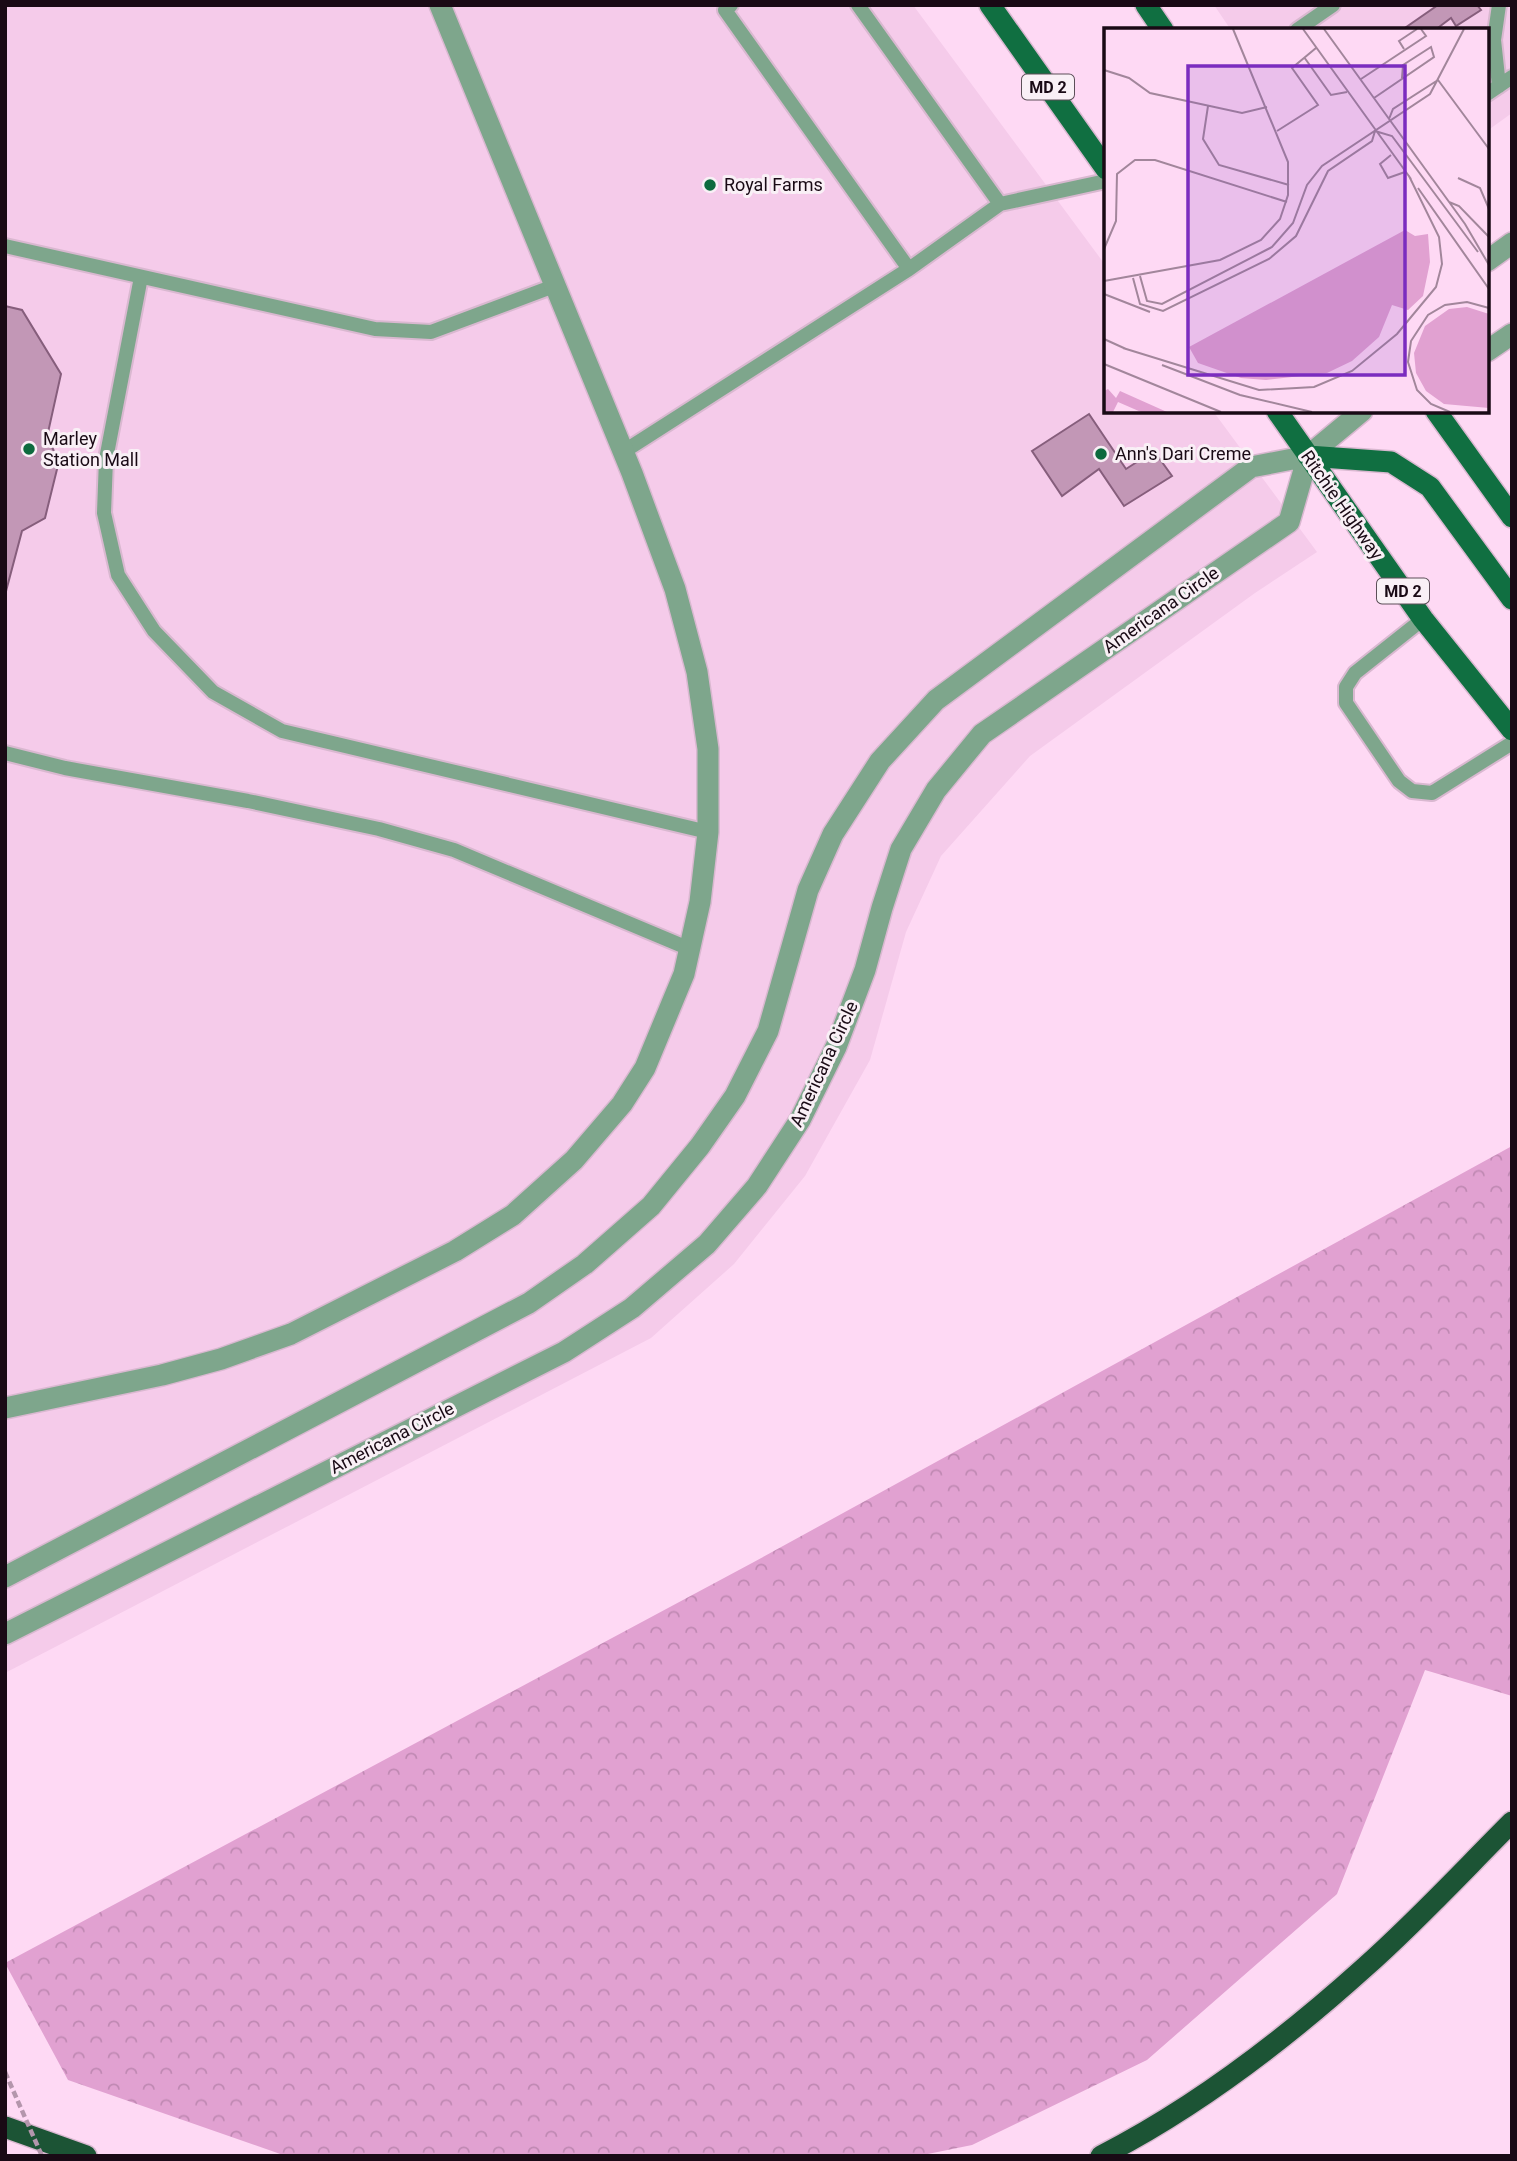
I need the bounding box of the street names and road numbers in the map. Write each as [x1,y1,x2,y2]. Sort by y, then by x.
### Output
road number: MD 2 [1022,74,1074,100]
street label: Ritchie Highway [1297,446,1388,564]
street label: Americana Circle [1099,562,1223,657]
road number: MD 2 [1377,578,1429,604]
street label: Americana Circle [785,998,862,1130]
street label: Americana Circle [326,1397,457,1478]

